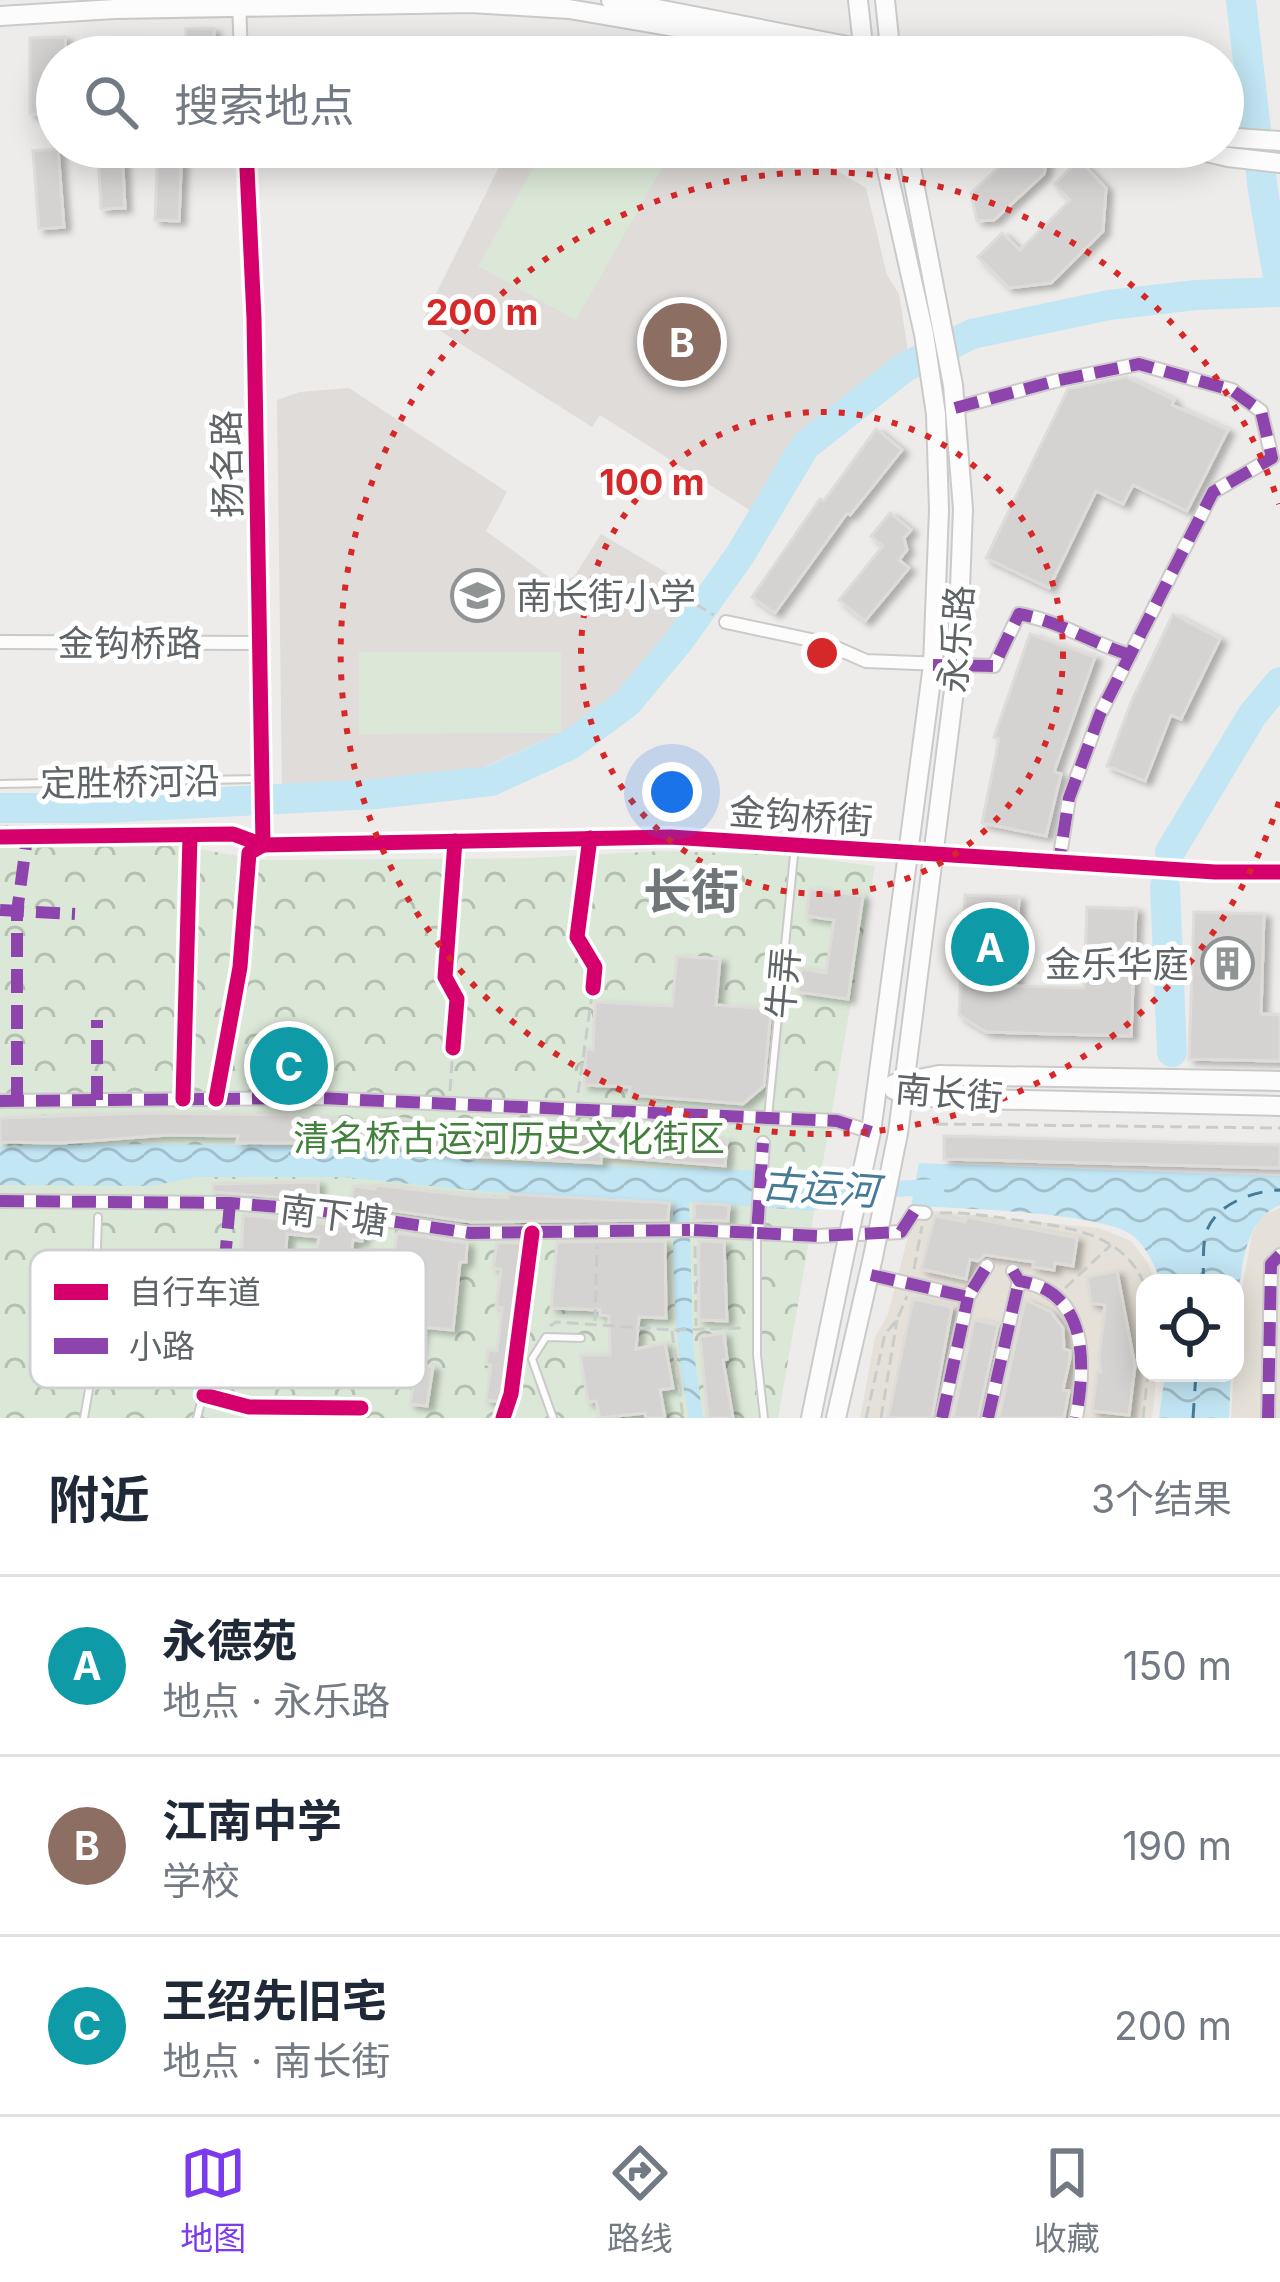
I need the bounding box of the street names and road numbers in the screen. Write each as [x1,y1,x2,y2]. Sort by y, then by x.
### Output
street label: 扬名路 [204,410,250,518]
street label: 永乐路 [930,584,982,694]
street label: 金钩桥路 [58,621,202,665]
street label: 定胜桥河沿 [40,758,220,806]
street label: 金钩桥街 [728,789,874,843]
street label: 牛弄 [758,945,808,1021]
street label: 南长街 [893,1066,1005,1120]
street label: 南下塘 [278,1187,390,1243]

